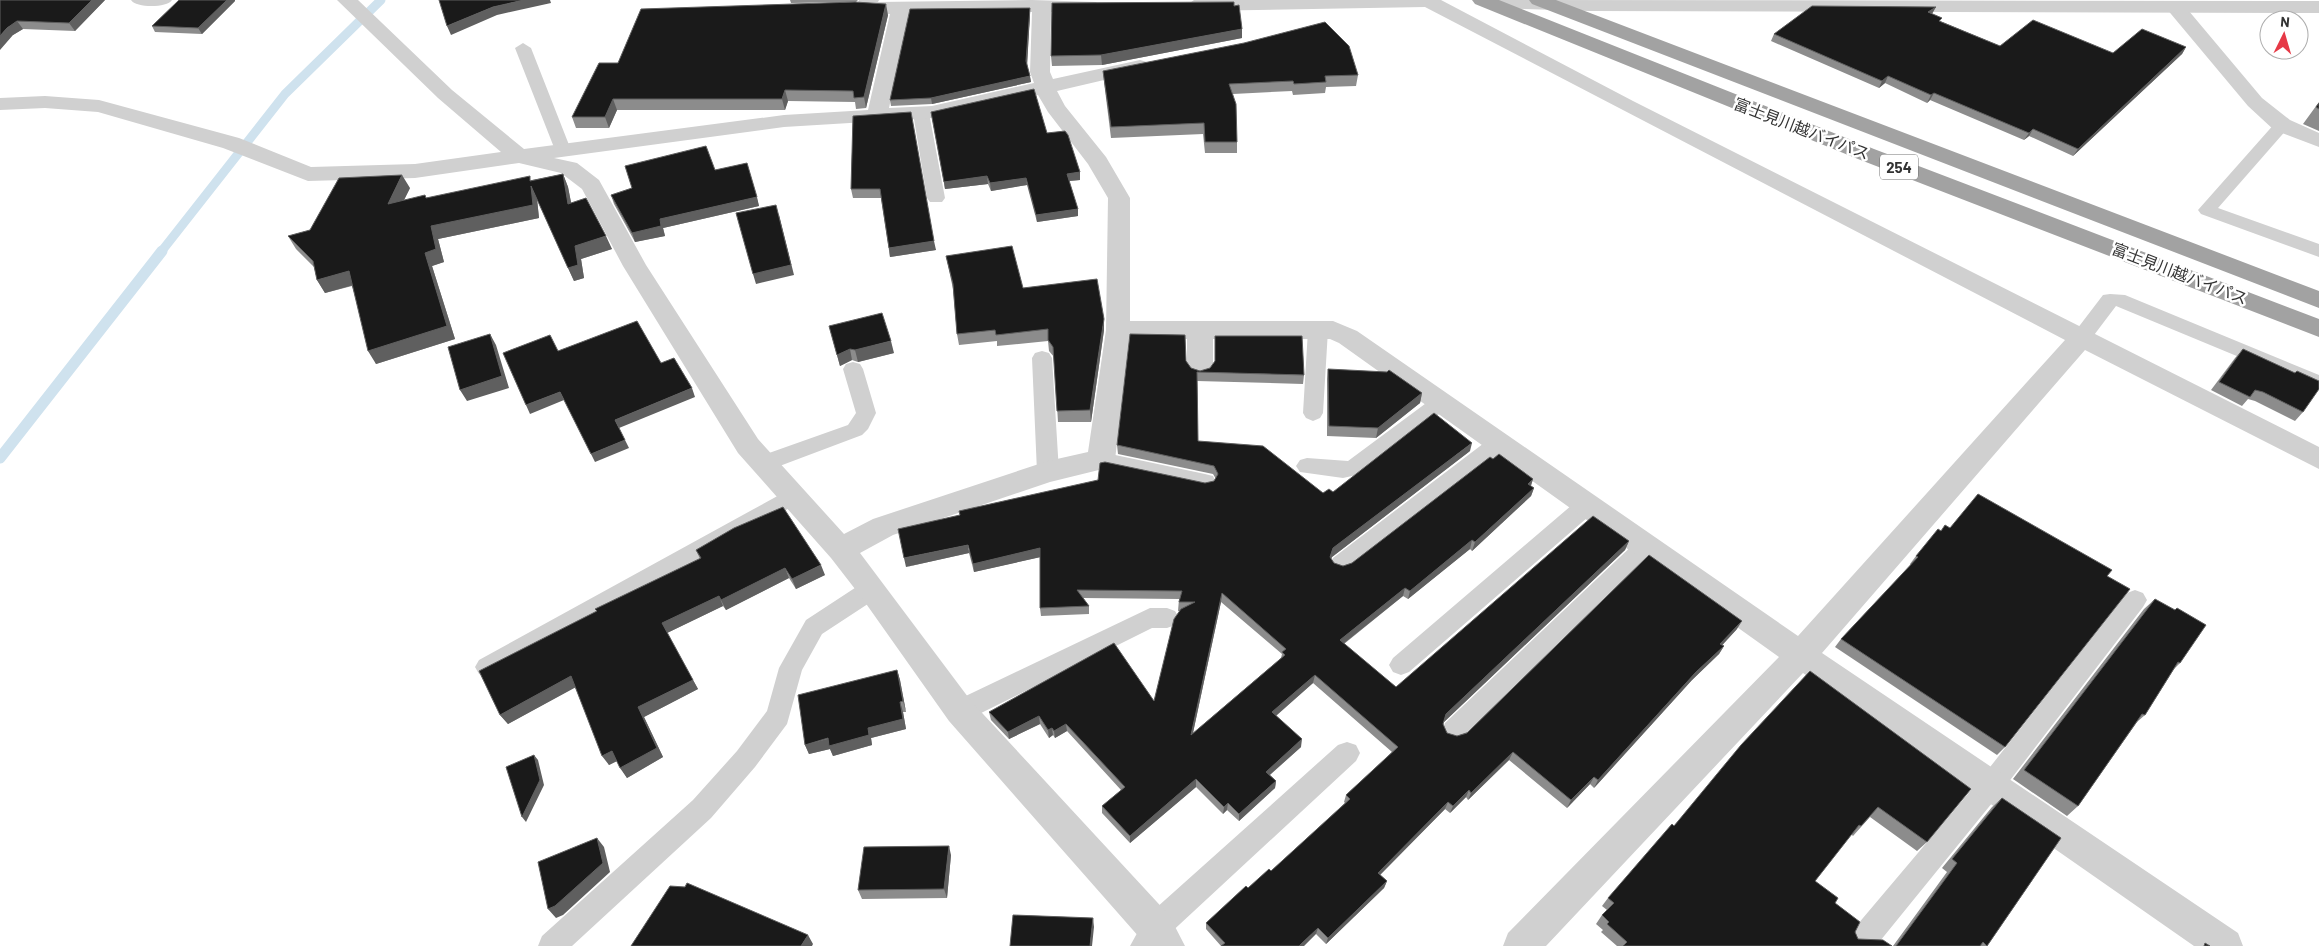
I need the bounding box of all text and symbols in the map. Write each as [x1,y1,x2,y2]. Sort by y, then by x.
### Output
north arrow [2259,10,2309,60]
text: N [2280,13,2291,30]
street label: 富士見川越バイパス [1732,93,1872,163]
road number: 254 [1880,154,1918,180]
street label: 富士見川越バイパス [2110,238,2250,308]

